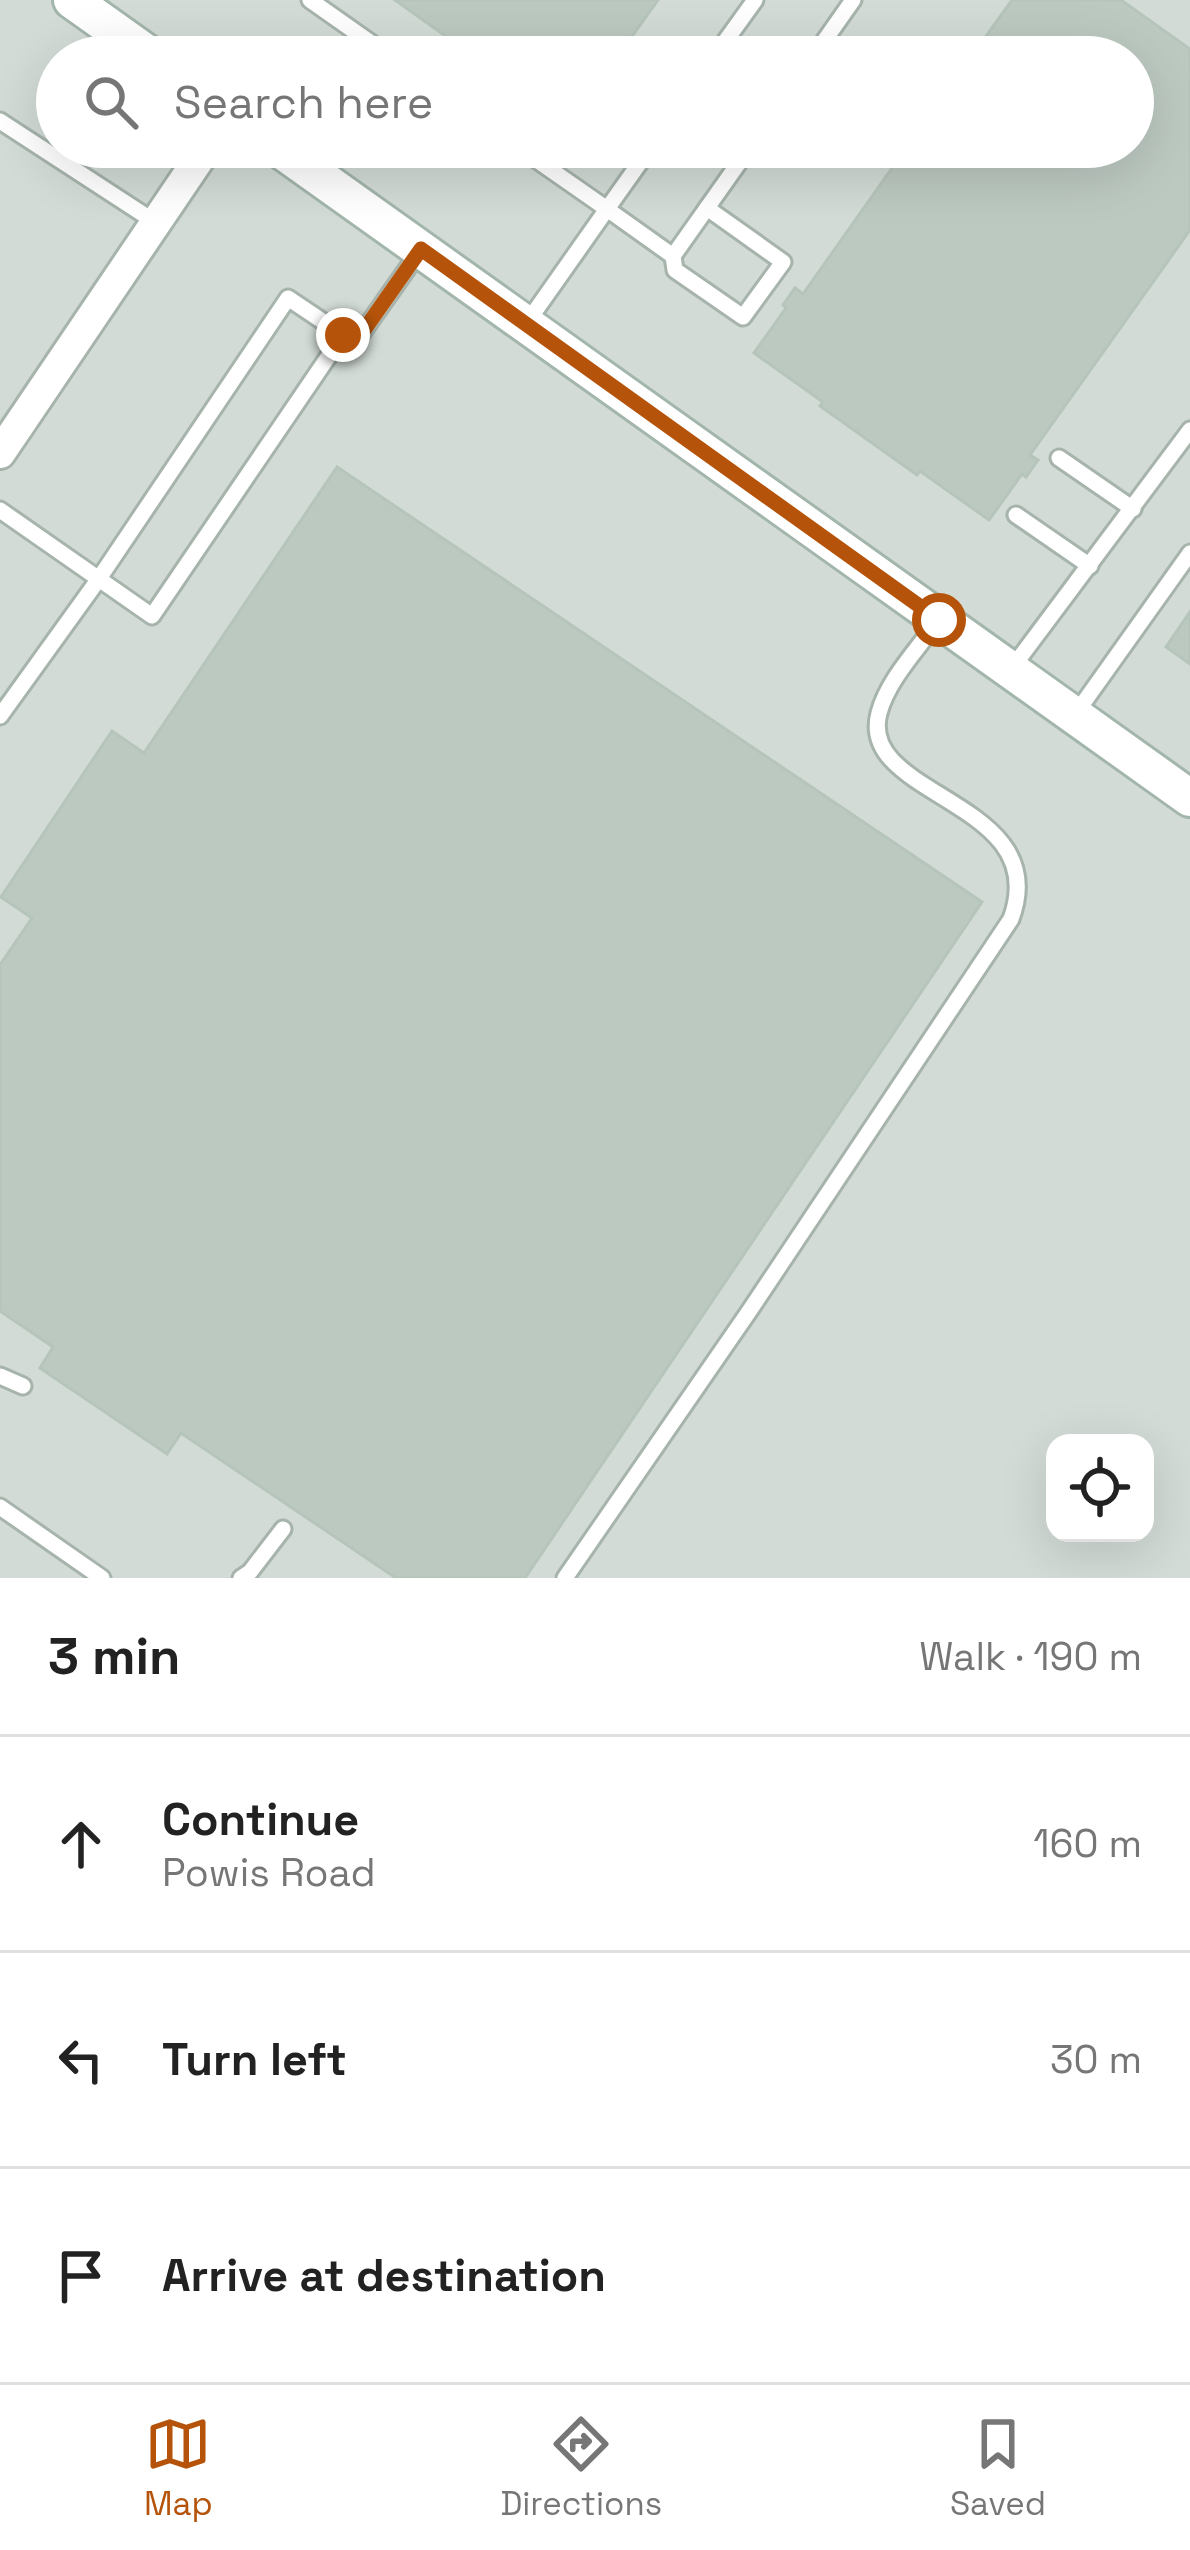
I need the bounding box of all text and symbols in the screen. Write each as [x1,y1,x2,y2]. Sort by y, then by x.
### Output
search box [36,36,1154,168]
icon: search [78,69,144,135]
text: Search here [174,74,433,131]
route end [316,308,370,362]
route start [912,593,966,647]
map controls [1046,1434,1154,1542]
button: locate [1046,1434,1154,1542]
text: 3 min [48,1624,181,1689]
text: Walk · 190 m [919,1632,1142,1681]
text: Continue [162,1791,359,1848]
icon: ahead [48,1811,114,1877]
text: 160 m [1033,1819,1142,1868]
text: Powis Road [162,1848,376,1897]
icon: left [48,2027,114,2093]
text: Turn left [162,2031,347,2088]
text: 30 m [1050,2035,1142,2084]
icon: arrive [48,2243,114,2309]
text: Arrive at destination [162,2247,606,2304]
tab: Map [144,2411,213,2525]
tab: Directions [500,2411,662,2525]
tab: Saved [950,2411,1046,2525]

